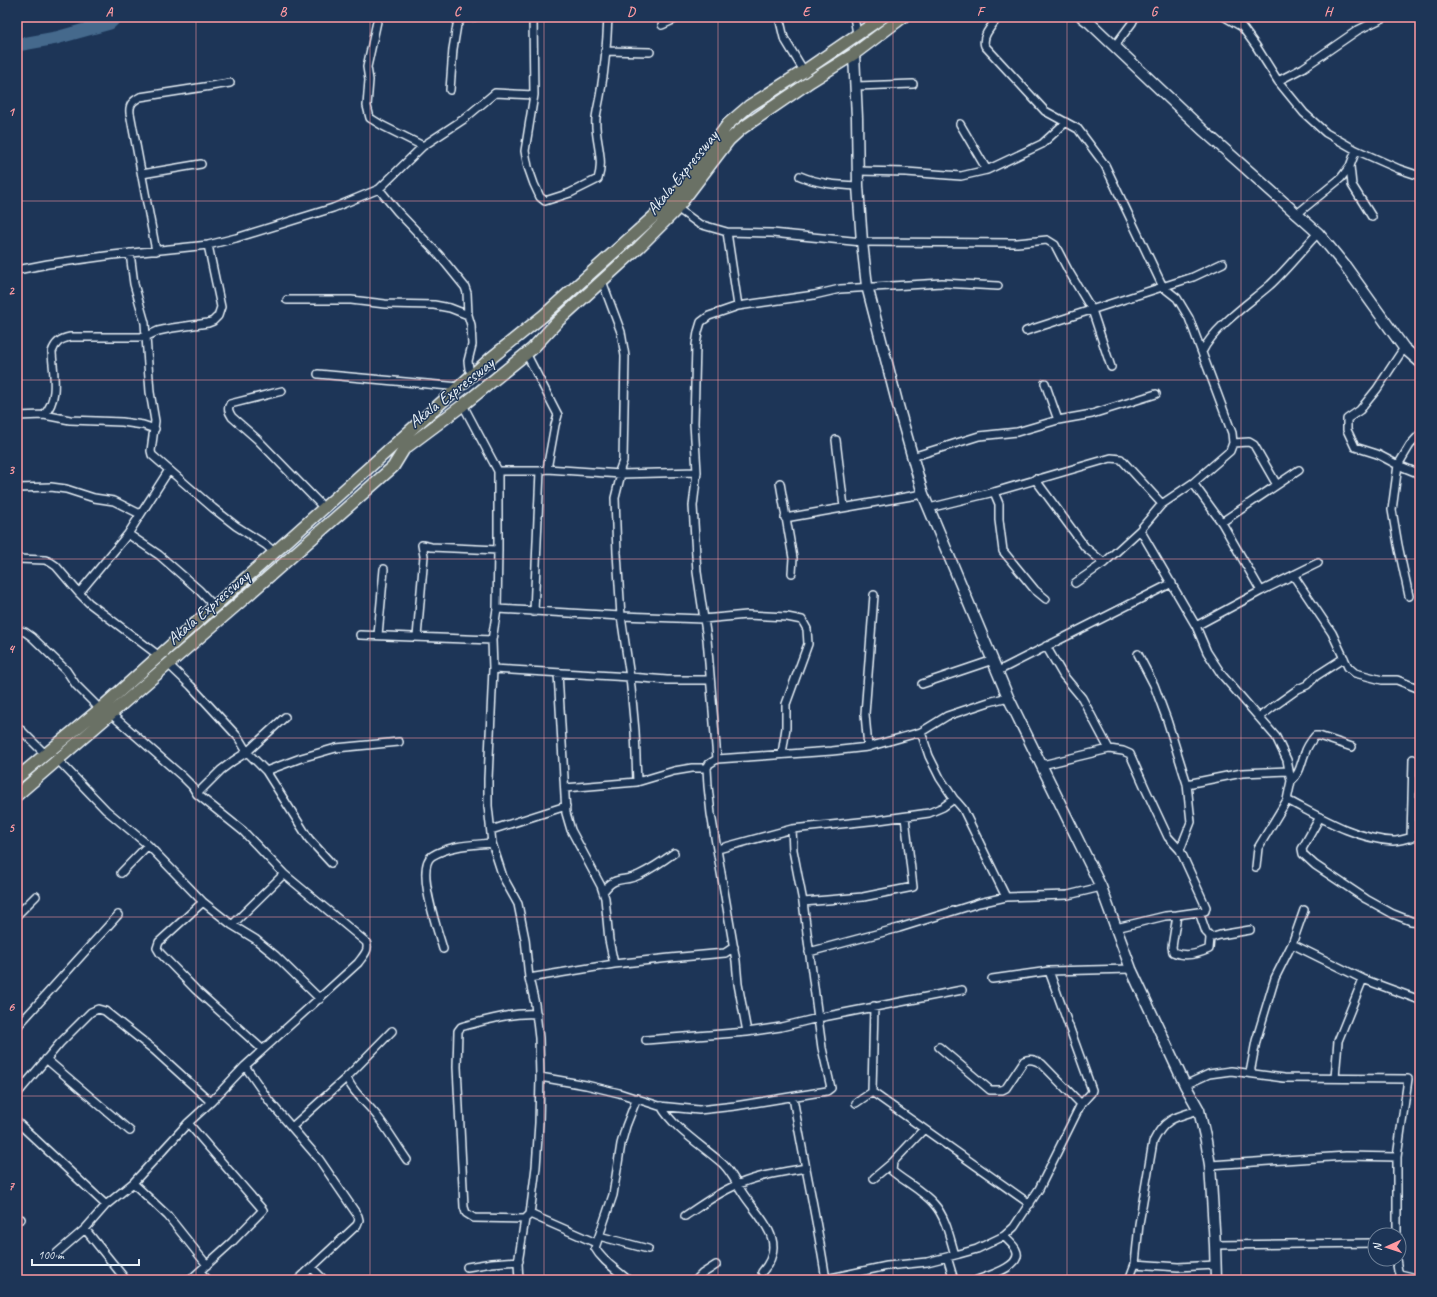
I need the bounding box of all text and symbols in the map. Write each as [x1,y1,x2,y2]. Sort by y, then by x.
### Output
text: A [106,4,114,20]
text: B [280,4,288,20]
text: C [454,4,462,20]
text: D [627,4,636,20]
text: E [803,4,812,20]
text: F [977,4,986,20]
text: G [1151,4,1159,20]
text: H [1324,4,1334,20]
text: 1 [8,104,16,120]
street label: Akala Expressway [642,125,724,219]
text: 2 [8,283,15,299]
street label: Akala Expressway [404,352,499,432]
text: 3 [8,462,15,478]
street label: Akala Expressway [163,565,255,649]
text: 4 [8,641,16,657]
text: 5 [8,820,15,836]
text: 6 [8,999,15,1015]
text: 7 [8,1178,15,1194]
north arrow [1367,1227,1407,1267]
scale bar [32,1241,139,1267]
text: N [1370,1242,1384,1251]
text: 100 m [38,1247,65,1263]

